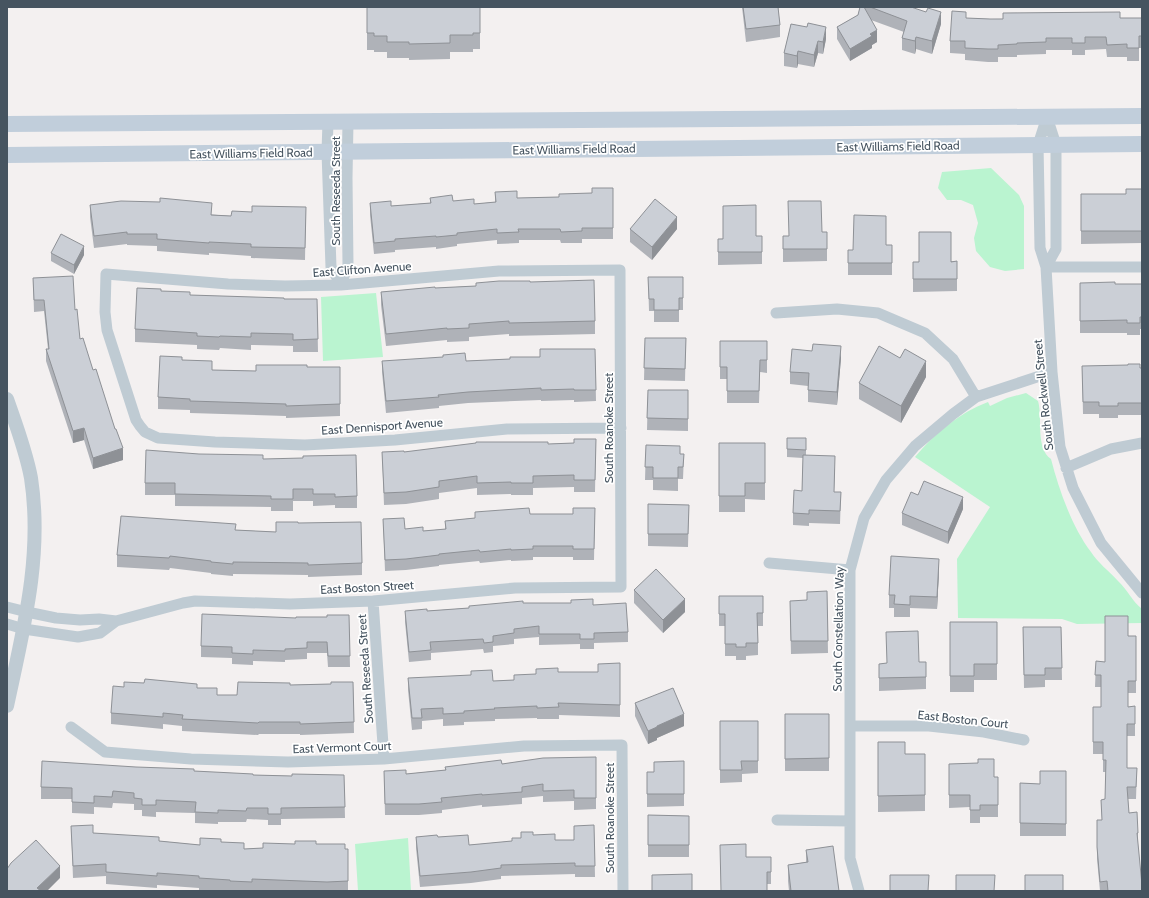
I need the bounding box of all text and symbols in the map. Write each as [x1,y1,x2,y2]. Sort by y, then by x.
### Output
street label: South Reseeda Street [328,136,343,246]
street label: East Williams Field Road [836,137,960,155]
street label: East Williams Field Road [512,140,636,158]
street label: East Williams Field Road [189,144,313,162]
street label: East Clifton Avenue [312,258,412,280]
street label: South Rockwell Street [1030,339,1056,451]
street label: South Roanoke Street [601,373,616,483]
street label: East Dennisport Avenue [321,414,443,438]
street label: South Constellation Way [829,566,847,692]
street label: East Boston Street [320,577,414,597]
street label: South Reseeda Street [354,614,376,724]
street label: East Boston Court [917,707,1009,731]
street label: East Vermont Court [292,738,392,756]
street label: South Roanoke Street [602,763,617,873]

